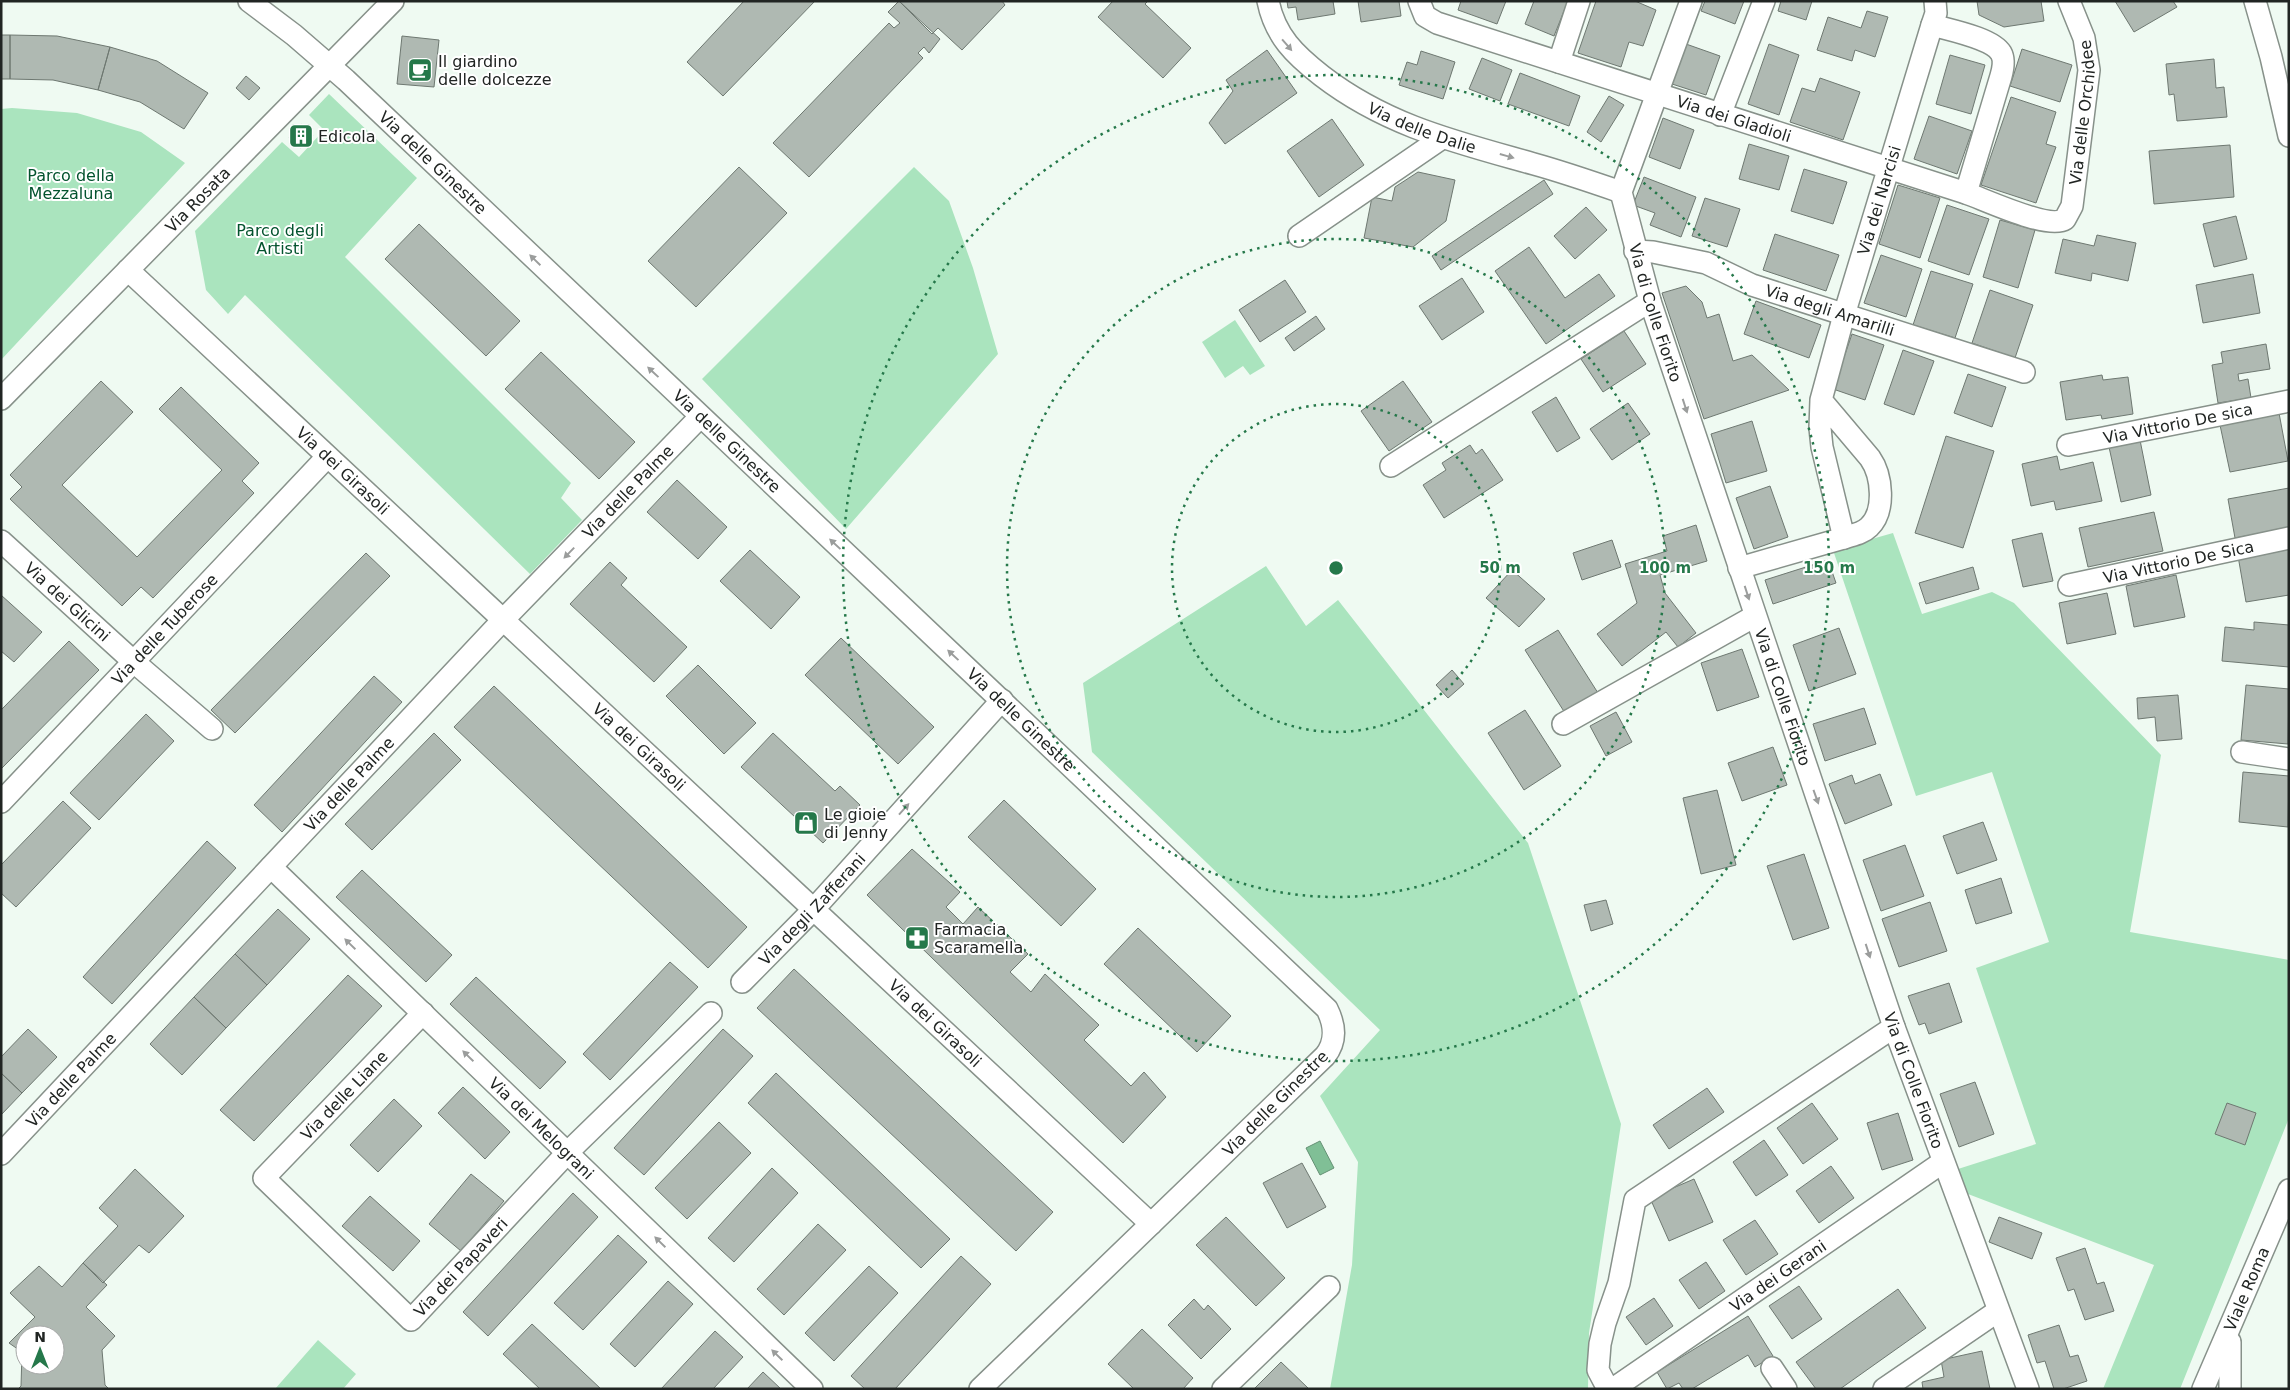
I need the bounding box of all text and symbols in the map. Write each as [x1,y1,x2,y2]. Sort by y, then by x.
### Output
one-way arrow [1282,39,1293,52]
street label: Via delle Orchidee [2066,39,2099,186]
place label: Il giardino delle dolcezze [438,52,552,89]
cafe icon: Il giardino delle dolcezze [407,57,433,83]
street label: Via dei Gladioli [1674,92,1794,146]
street label: Via delle Dalie [1364,98,1478,157]
street label: Via delle Ginestre [375,107,491,218]
building icon: Edicola [288,123,314,149]
place label: Edicola [318,127,376,146]
street label: Via dei Narcisi [1854,143,1905,257]
one-way arrow [1500,153,1515,161]
street label: Via Rosata [161,163,234,237]
park label: Parco della Mezzaluna [27,166,115,203]
park label: Parco degli Artisti [236,221,324,258]
street label: Via di Colle Fiorito [1625,242,1686,384]
one-way arrow [530,254,542,266]
street label: Via degli Amarilli [1763,281,1897,340]
one-way arrow [647,366,659,378]
street label: Via delle Ginestre [669,386,785,497]
one-way arrow [1682,398,1689,413]
street label: Via Vittorio De sica [2102,399,2254,448]
street label: Via dei Girasoli [292,423,393,519]
street label: Via delle Palme [579,441,678,542]
street label: Via Vittorio De Sica [2101,537,2256,587]
one-way arrow [829,538,841,550]
one-way arrow [563,546,575,558]
street label: Via dei Glicini [21,558,114,646]
centre of rings [1327,559,1345,577]
text: 50 m [1479,559,1521,577]
text: 100 m [1639,559,1691,577]
text: 150 m [1803,559,1855,577]
street label: Via delle Tuberose [108,570,222,689]
one-way arrow [1744,586,1752,601]
street label: Via di Colle Fiorito [1751,626,1815,768]
one-way arrow [948,649,960,661]
street label: Via delle Ginestre [963,664,1079,775]
street label: Via dei Girasoli [589,699,689,795]
street label: Via delle Palme [300,733,398,835]
one-way arrow [1812,790,1820,805]
one-way arrow [898,803,910,815]
place label: Le gioie di Jenny [824,805,888,842]
shop icon: Le gioie di Jenny [793,810,819,836]
street label: Via degli Zafferani [755,850,869,969]
place label: Farmacia Scaramella [934,920,1023,957]
pharmacy icon: Farmacia Scaramella [904,925,930,951]
one-way arrow [345,938,357,950]
one-way arrow [1865,943,1873,958]
street label: Via dei Girasoli [885,976,985,1071]
street label: Via di Colle Fiorito [1880,1010,1947,1151]
street label: Via delle Palme [22,1029,120,1131]
street label: Via delle Liane [297,1047,392,1144]
street label: Via delle Ginestre [1219,1047,1332,1160]
one-way arrow [462,1050,474,1062]
street label: Via dei Melograni [485,1074,598,1183]
street label: Via dei Papaveri [410,1214,512,1321]
one-way arrow [654,1236,666,1248]
street label: Via dei Gerani [1726,1236,1830,1316]
street label: Viale Roma [2220,1244,2273,1334]
north arrow [15,1325,65,1375]
text: N [34,1329,46,1345]
one-way arrow [771,1349,783,1361]

